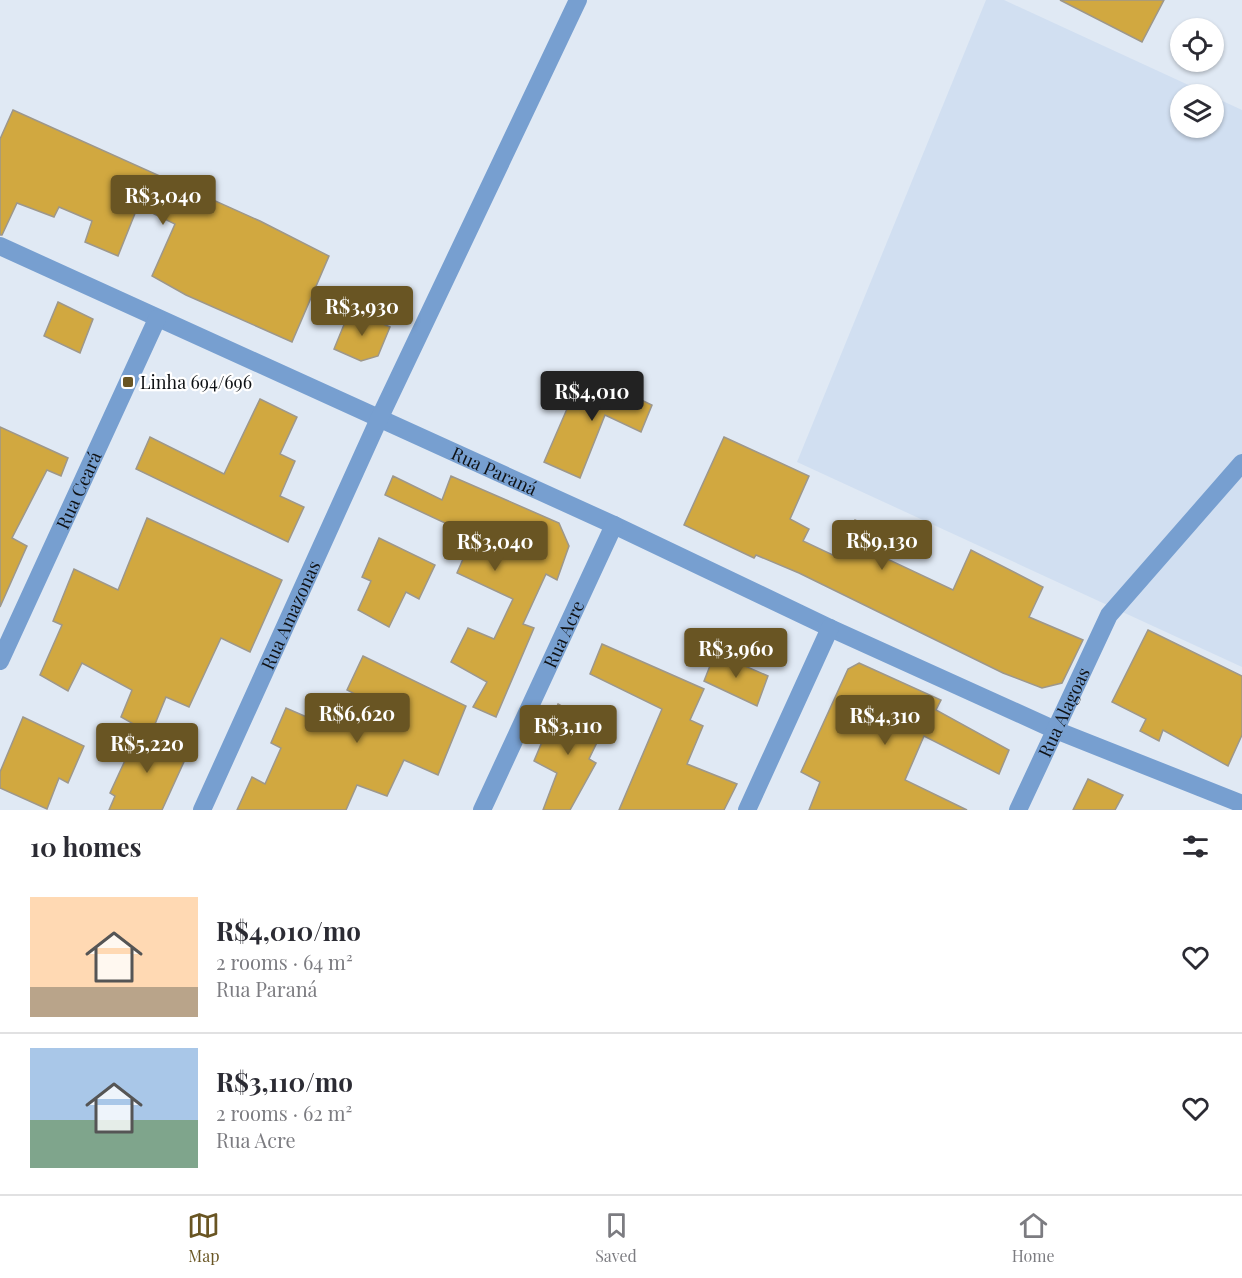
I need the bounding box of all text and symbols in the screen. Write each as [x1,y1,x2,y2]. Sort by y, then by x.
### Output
map controls [1170,18,1224,138]
button: locate [1170,18,1224,72]
button: layers [1170,84,1224,138]
pin: R$3,040 [108,175,218,226]
text: R$3,040 [125,181,201,208]
pin: R$3,930 [307,286,417,337]
text: R$3,930 [325,292,399,319]
place label: Linha 694/696 [140,370,252,394]
pin: R$4,010 [537,371,647,422]
marker: Linha 694/696 [121,375,135,389]
text: R$4,010 [555,377,629,404]
street label: Rua Paraná [448,441,541,500]
street label: Rua Ceará [50,447,107,533]
pin: R$9,130 [827,520,937,571]
pin: R$3,040 [440,521,550,572]
text: R$9,130 [846,526,918,553]
text: R$3,040 [457,527,533,554]
street label: Rua Amazonas [255,557,325,673]
street label: Rua Acre [538,596,589,672]
pin: R$3,960 [681,628,791,679]
text: R$3,960 [698,634,774,661]
street label: Rua Alagoas [1032,663,1095,761]
pin: R$6,620 [302,693,412,744]
pin: R$4,310 [830,695,940,746]
text: R$6,620 [319,699,395,726]
text: R$4,310 [850,701,920,728]
pin: R$3,110 [513,705,623,756]
text: R$3,110 [534,711,602,738]
pin: R$5,220 [92,723,202,774]
text: R$5,220 [110,729,184,756]
text: 10 homes [30,829,142,864]
icon: filters [1179,830,1212,863]
text: R$4,010/mo [216,913,361,948]
icon: home [78,921,150,993]
icon: heart [1179,941,1212,974]
text: 2 rooms · 64 m² [216,948,353,975]
text: Rua Paraná [216,975,318,1002]
text: R$3,110/mo [216,1064,353,1099]
icon: home [78,1072,150,1144]
icon: heart [1179,1092,1212,1125]
text: 2 rooms · 62 m² [216,1099,352,1126]
text: Rua Acre [216,1126,296,1153]
tab: Map [187,1209,220,1266]
tab: Saved [595,1209,637,1266]
tab: Home [1012,1209,1055,1266]

